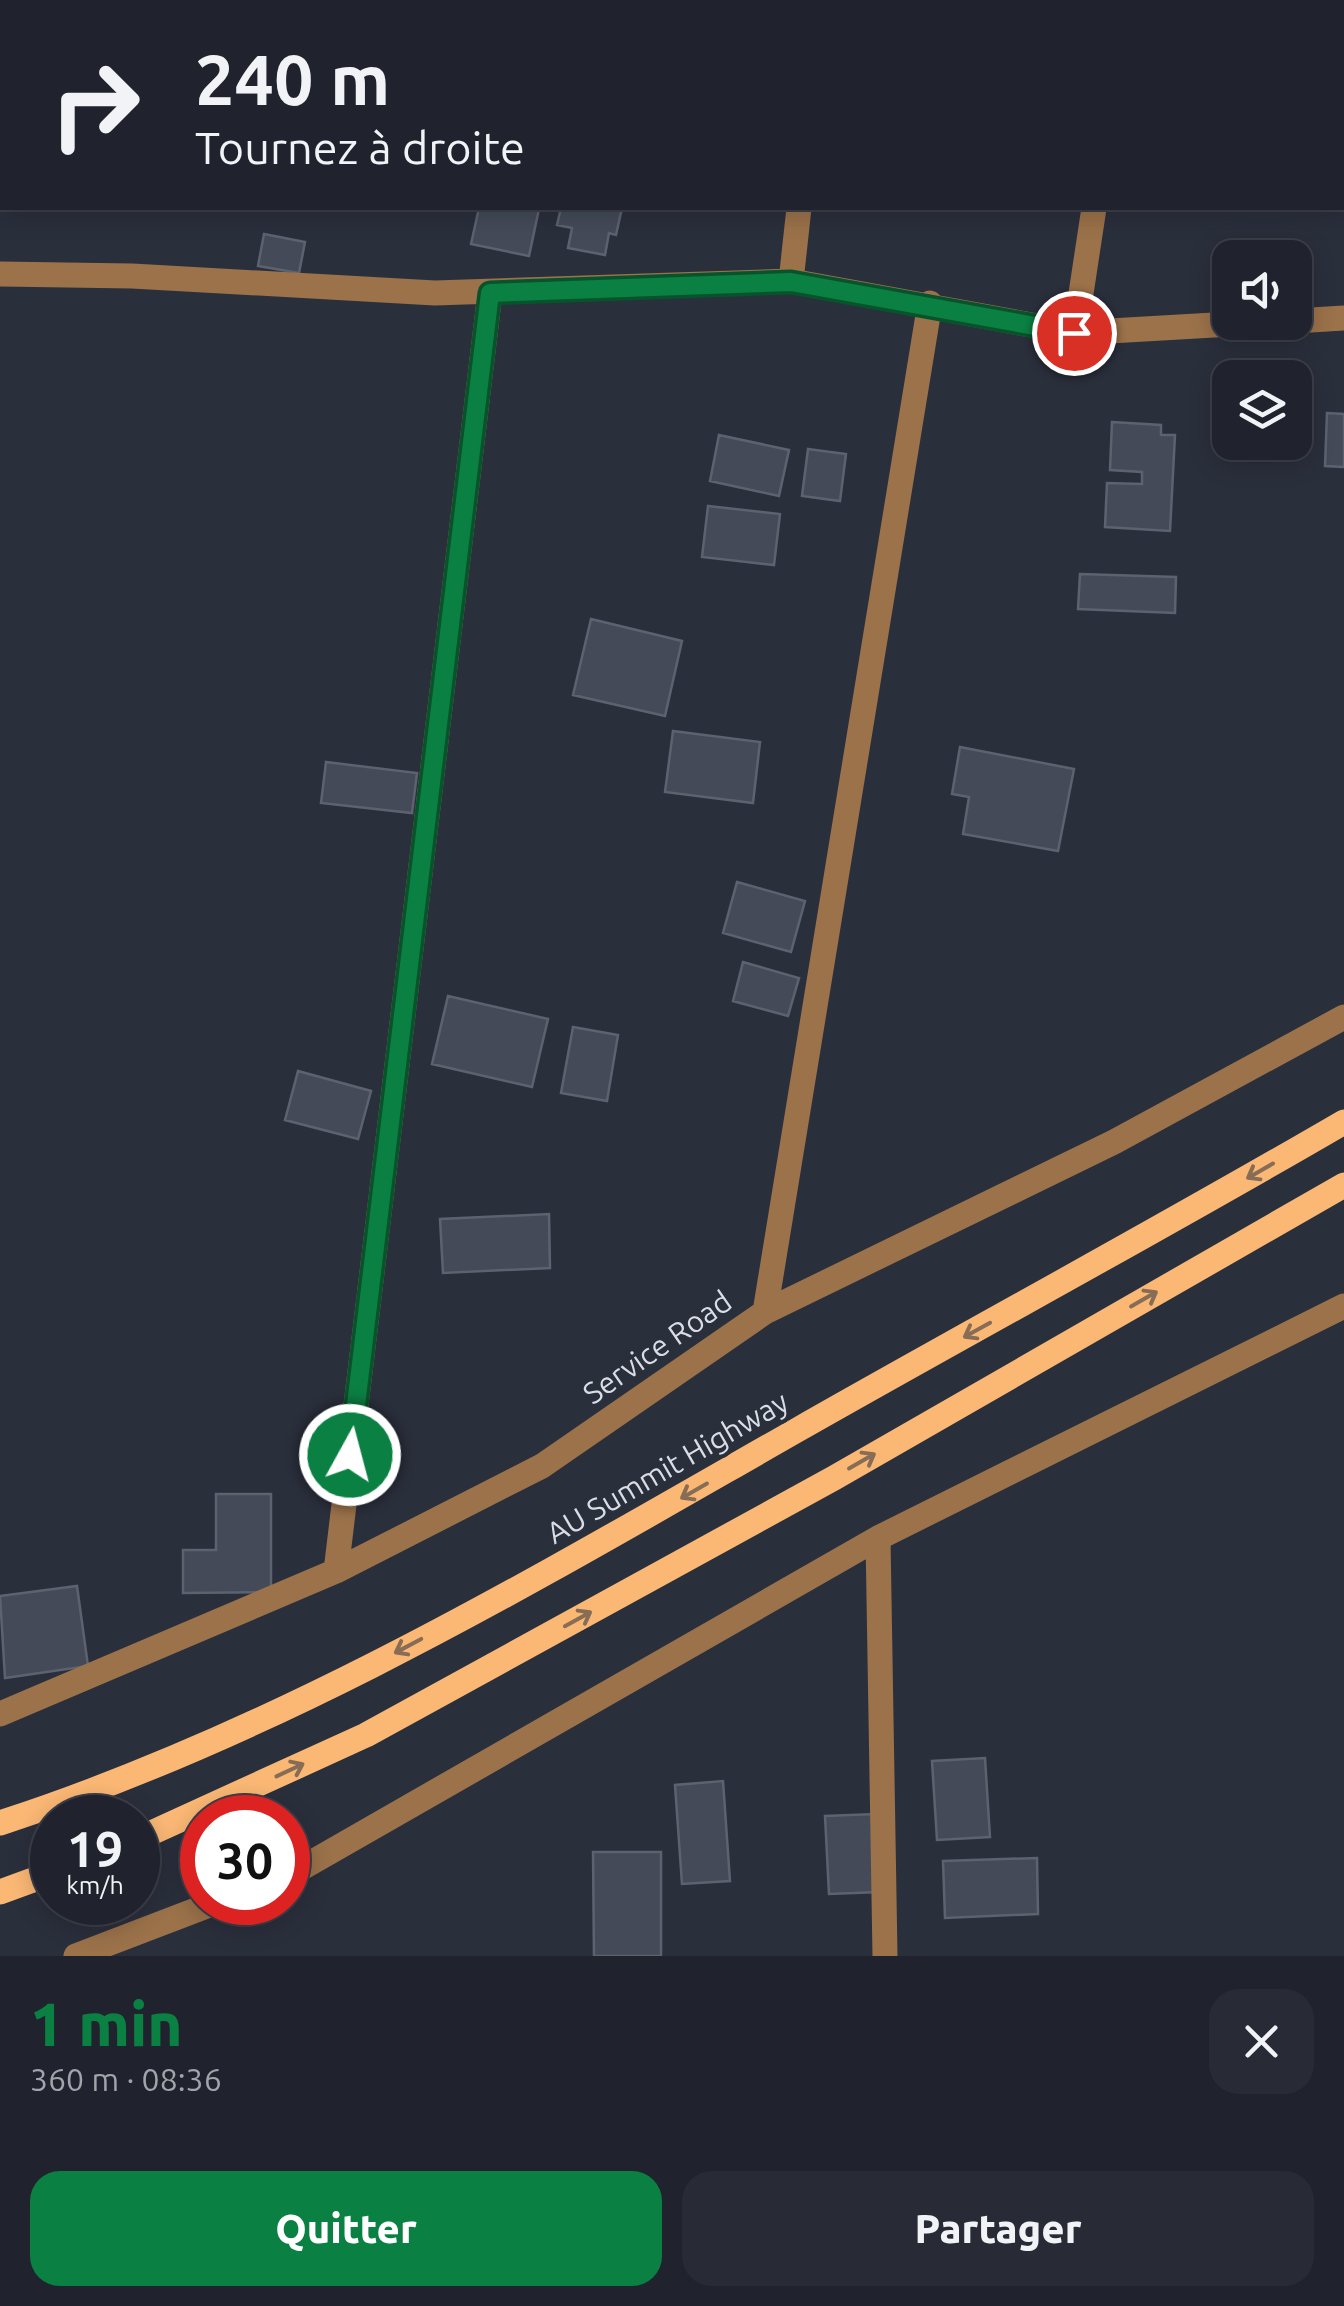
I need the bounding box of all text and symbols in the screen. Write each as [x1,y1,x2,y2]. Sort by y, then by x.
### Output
icon: right [30,40,160,170]
text: 240 m [195,40,390,118]
text: Tournez à droite [195,122,525,173]
map controls [1212,240,1312,460]
button: sound [1212,240,1312,340]
pin [1032,291,1117,376]
icon: arrive [1047,306,1102,361]
button: layers [1212,360,1312,460]
one-way arrow [1246,1161,1275,1181]
street label: Service Road [577,1284,737,1410]
one-way arrow [1129,1289,1158,1309]
one-way arrow [962,1321,992,1341]
street label: AU Summit Highway [540,1384,794,1550]
position arrow [298,1403,402,1507]
one-way arrow [847,1451,876,1471]
one-way arrow [680,1481,709,1501]
one-way arrow [563,1609,592,1629]
one-way arrow [394,1636,424,1656]
one-way arrow [274,1759,304,1778]
speed limit sign: 30 [180,1795,310,1925]
text: 19 [67,1820,123,1876]
text: km/h [66,1871,124,1899]
button: close [1209,1989,1314,2094]
text: 1 min [30,1990,183,2057]
text: 360 m · 08:36 [30,2061,222,2097]
button: Quitter [30,2171,662,2286]
button: Partager [682,2171,1314,2286]

